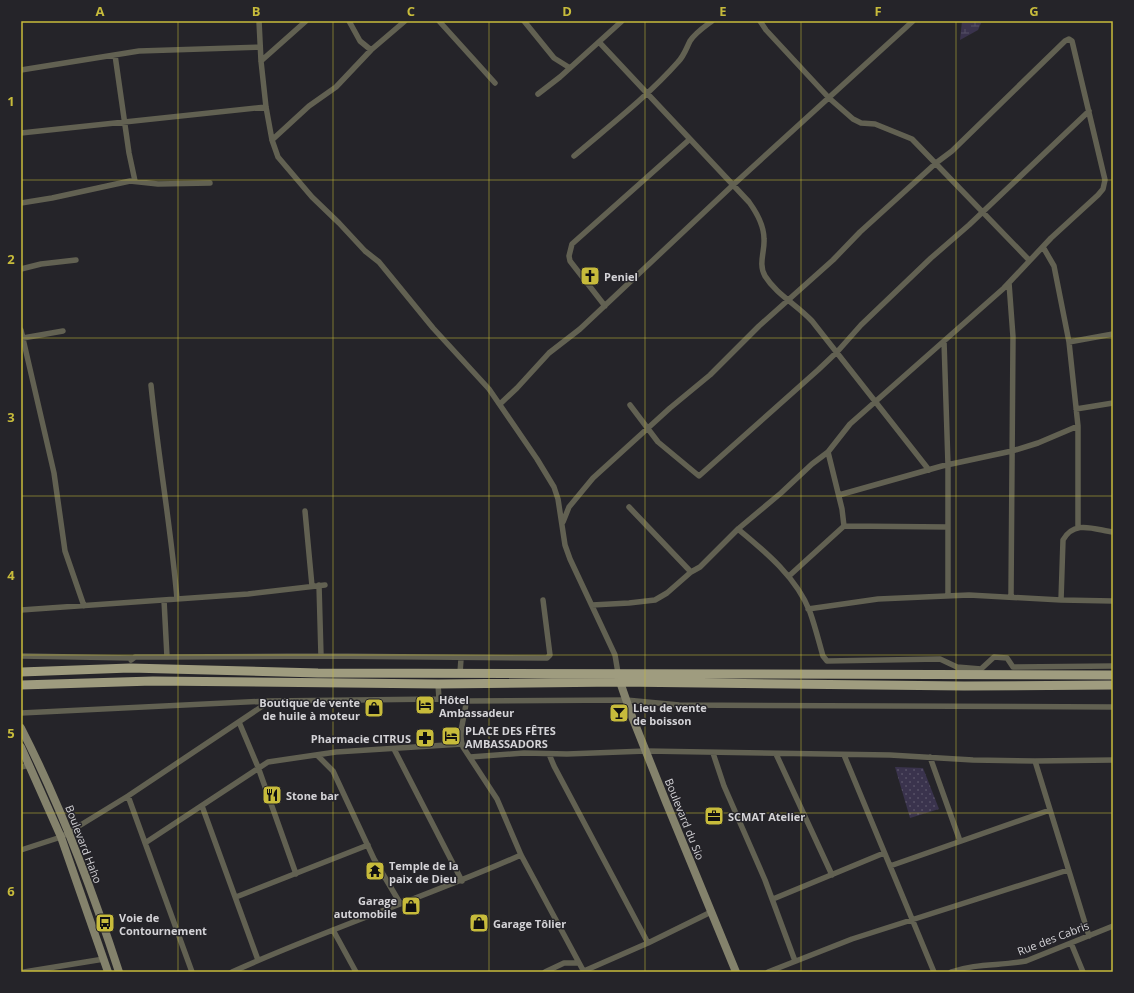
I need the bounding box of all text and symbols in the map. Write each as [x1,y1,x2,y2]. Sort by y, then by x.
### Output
text: A [96,2,105,20]
text: B [252,2,261,20]
text: C [407,2,415,20]
text: D [562,2,572,20]
text: E [719,2,727,20]
text: F [874,2,882,20]
text: G [1029,2,1039,20]
text: 1 [7,92,15,110]
text: 2 [7,250,15,268]
church icon: Peniel [579,265,601,287]
place label: Peniel [604,269,638,284]
text: 3 [7,408,15,426]
text: 4 [7,566,15,584]
place label: Hôtel Ambassadeur [439,692,514,720]
hotel icon: Hôtel Ambassadeur [414,694,436,716]
place label: Boutique de vente de huile à moteur [259,695,361,723]
shop icon: Boutique de vente de huile à moteur [363,697,385,719]
place label: Lieu de vente de boisson [633,700,707,728]
bar icon: Lieu de vente de boisson [608,702,630,724]
place label: PLACE DES FÊTES AMBASSADORS [465,723,556,751]
text: 5 [7,724,15,742]
hotel icon: PLACE DES FÊTES AMBASSADORS [440,725,462,747]
pharmacy icon: Pharmacie CITRUS [414,727,436,749]
place label: Pharmacie CITRUS [311,731,411,746]
street label: Boulevard du Sio [662,776,708,862]
restaurant icon: Stone bar [261,784,283,806]
place label: Stone bar [286,788,339,803]
street label: Boulevard Haho [62,803,106,886]
office icon: SCMAT Atelier [703,805,725,827]
place label: SCMAT Atelier [728,809,805,824]
place label: Temple de la paix de Dieu [389,858,459,886]
temple icon: Temple de la paix de Dieu [364,860,386,882]
text: 6 [7,882,15,900]
place label: Garage automobile [334,893,397,921]
shop icon: Garage automobile [400,895,422,917]
place label: Voie de Contournement [119,910,207,938]
bus stop icon: Voie de Contournement [94,912,116,934]
shop icon: Garage Tôlier [468,912,490,934]
place label: Garage Tôlier [493,916,566,931]
street label: Rue des Cabris [1015,917,1091,959]

